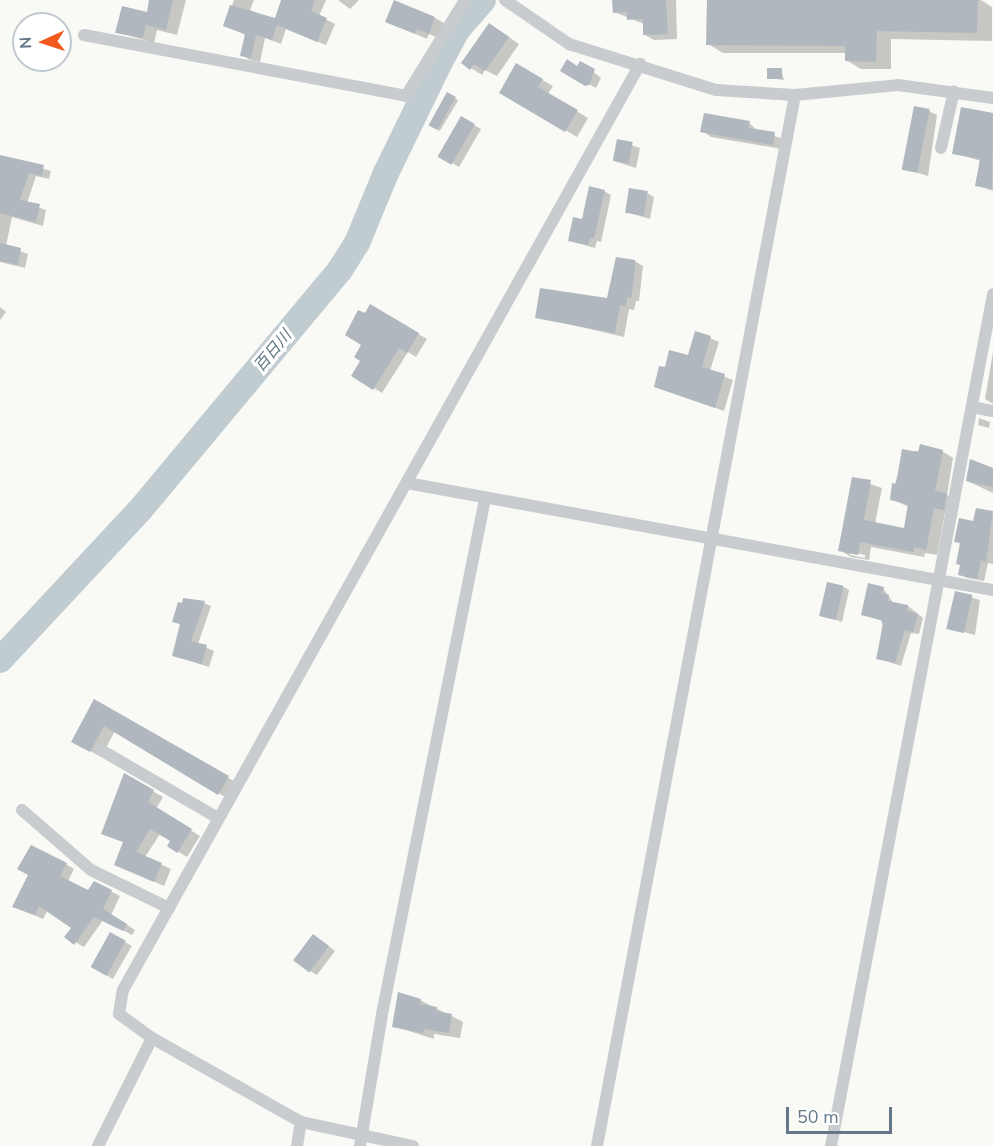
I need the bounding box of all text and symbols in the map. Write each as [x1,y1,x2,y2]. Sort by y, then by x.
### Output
north arrow [12,12,72,72]
text: N [15,36,37,49]
water label: 百日川 [250,326,296,376]
scale bar [789,1095,896,1133]
text: 50 m [797,1105,839,1129]

